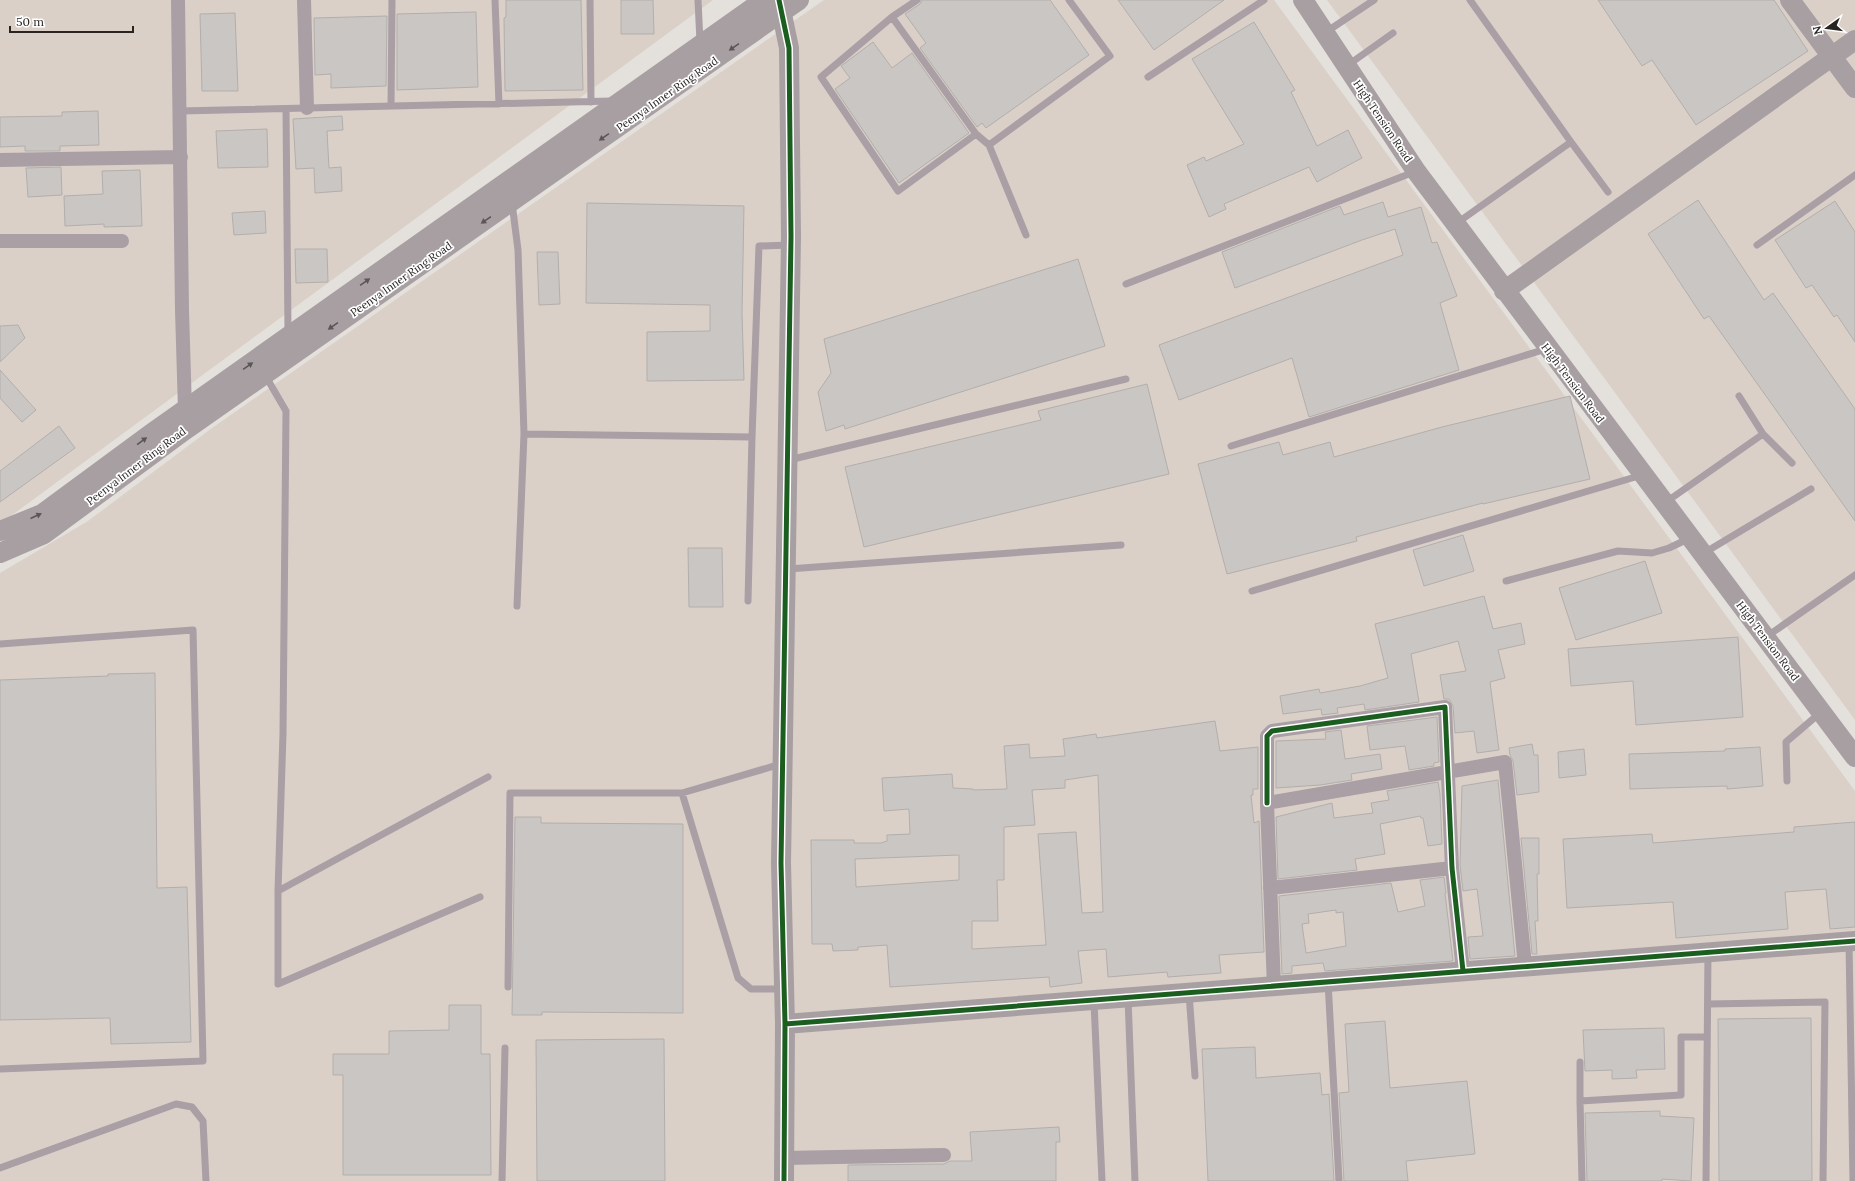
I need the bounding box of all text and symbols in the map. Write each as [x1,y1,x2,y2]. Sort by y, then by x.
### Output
scale bar [10,8,133,34]
north arrow [1807,8,1847,48]
text: 50 m [16,14,44,29]
text: N [1809,24,1825,36]
one-way arrow [728,43,739,51]
street label: Peenya Inner Ring Road [613,53,721,134]
street label: High Tension Road [1350,77,1416,165]
one-way arrow [599,133,609,141]
one-way arrow [481,216,491,224]
street label: Peenya Inner Ring Road [347,238,455,319]
one-way arrow [360,278,370,286]
one-way arrow [328,322,338,330]
street label: High Tension Road [1538,340,1608,426]
one-way arrow [242,362,253,370]
street label: Peenya Inner Ring Road [83,424,189,508]
one-way arrow [136,437,147,445]
one-way arrow [30,513,42,519]
street label: High Tension Road [1733,598,1803,684]

